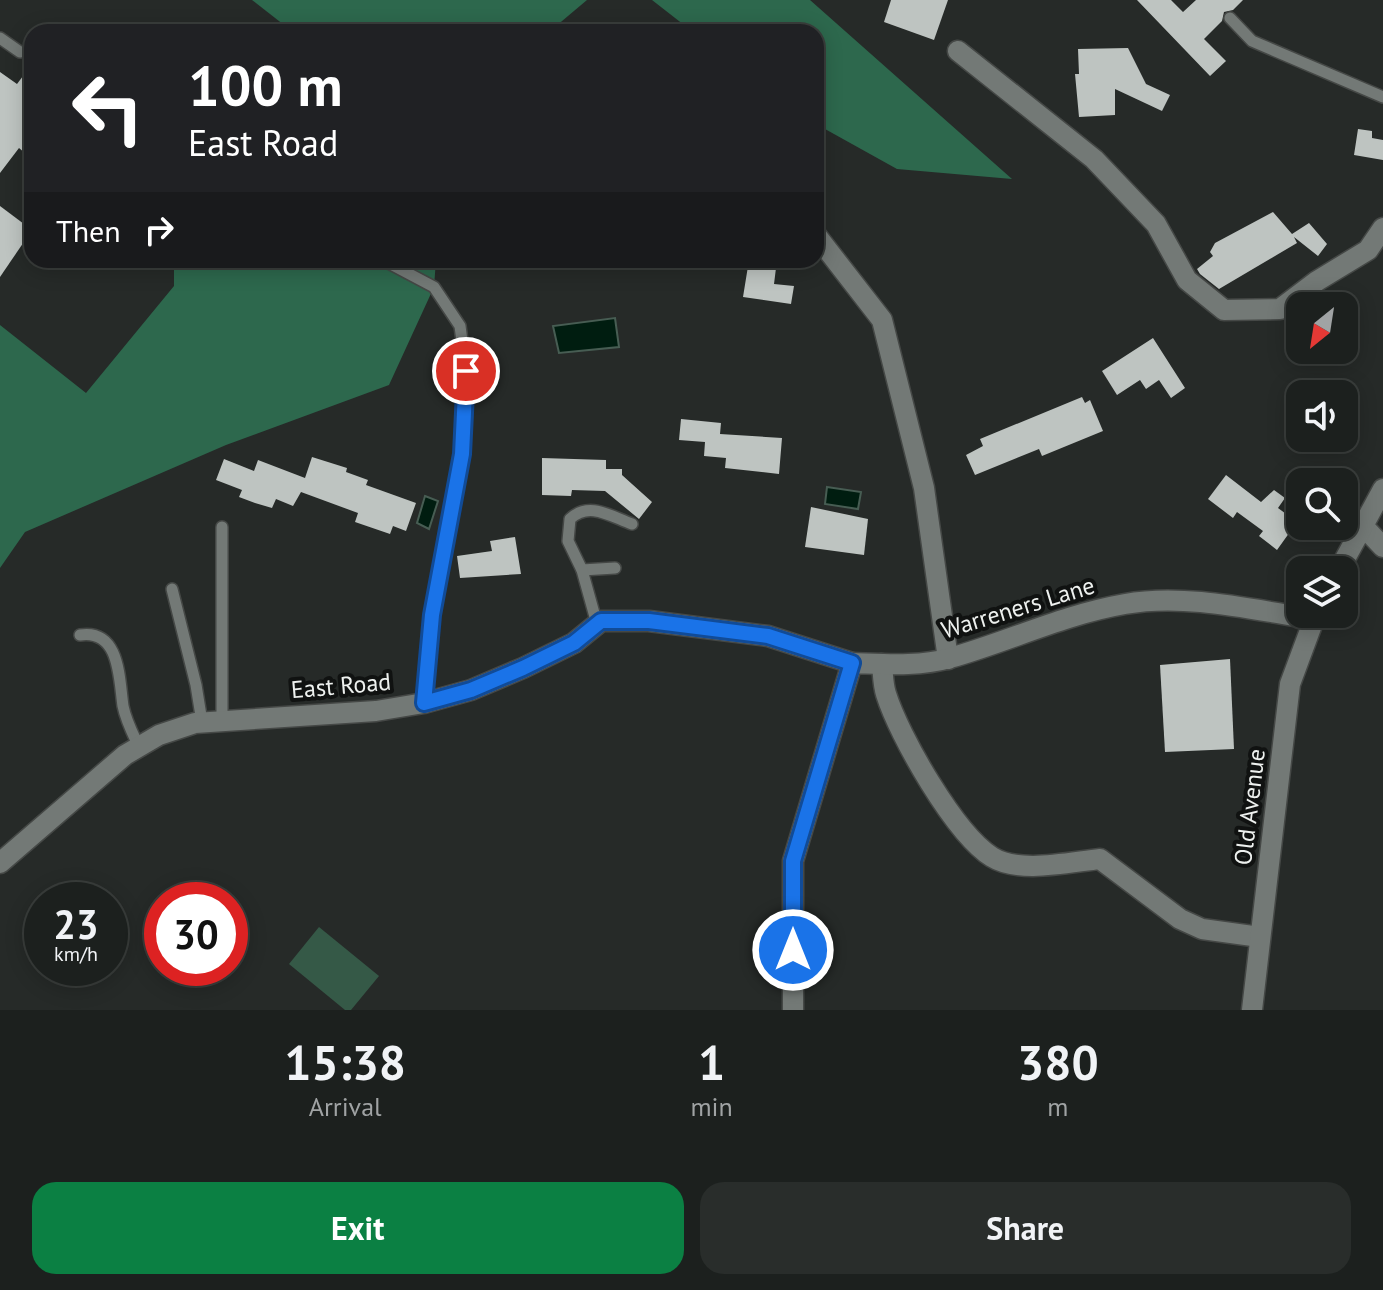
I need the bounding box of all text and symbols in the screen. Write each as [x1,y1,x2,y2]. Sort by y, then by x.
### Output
text: 100 m [188,49,343,121]
icon: left [56,56,160,160]
text: East Road [188,119,338,166]
icon: right [137,208,181,252]
text: Then [56,211,121,250]
north arrow [1286,292,1358,364]
map controls [1286,292,1358,628]
pin [432,337,500,405]
icon: arrive [444,349,488,393]
button: sound [1286,380,1358,452]
button: search [1286,468,1358,540]
button: layers [1286,556,1358,628]
street label: Warreners Lane [938,570,1098,646]
street label: East Road [290,666,392,705]
street label: Old Avenue [1227,747,1272,867]
speed limit sign: 30 [144,882,248,986]
text: 23 [53,898,99,950]
position arrow [751,908,835,992]
text: km/h [54,941,98,967]
text: 15:38 [284,1031,406,1093]
text: 1 [698,1031,725,1093]
text: 380 [1017,1031,1099,1093]
text: Arrival [309,1090,382,1123]
text: min [690,1090,733,1123]
text: m [1047,1090,1068,1123]
button: Exit [32,1182,684,1274]
button: Share [700,1182,1351,1274]

